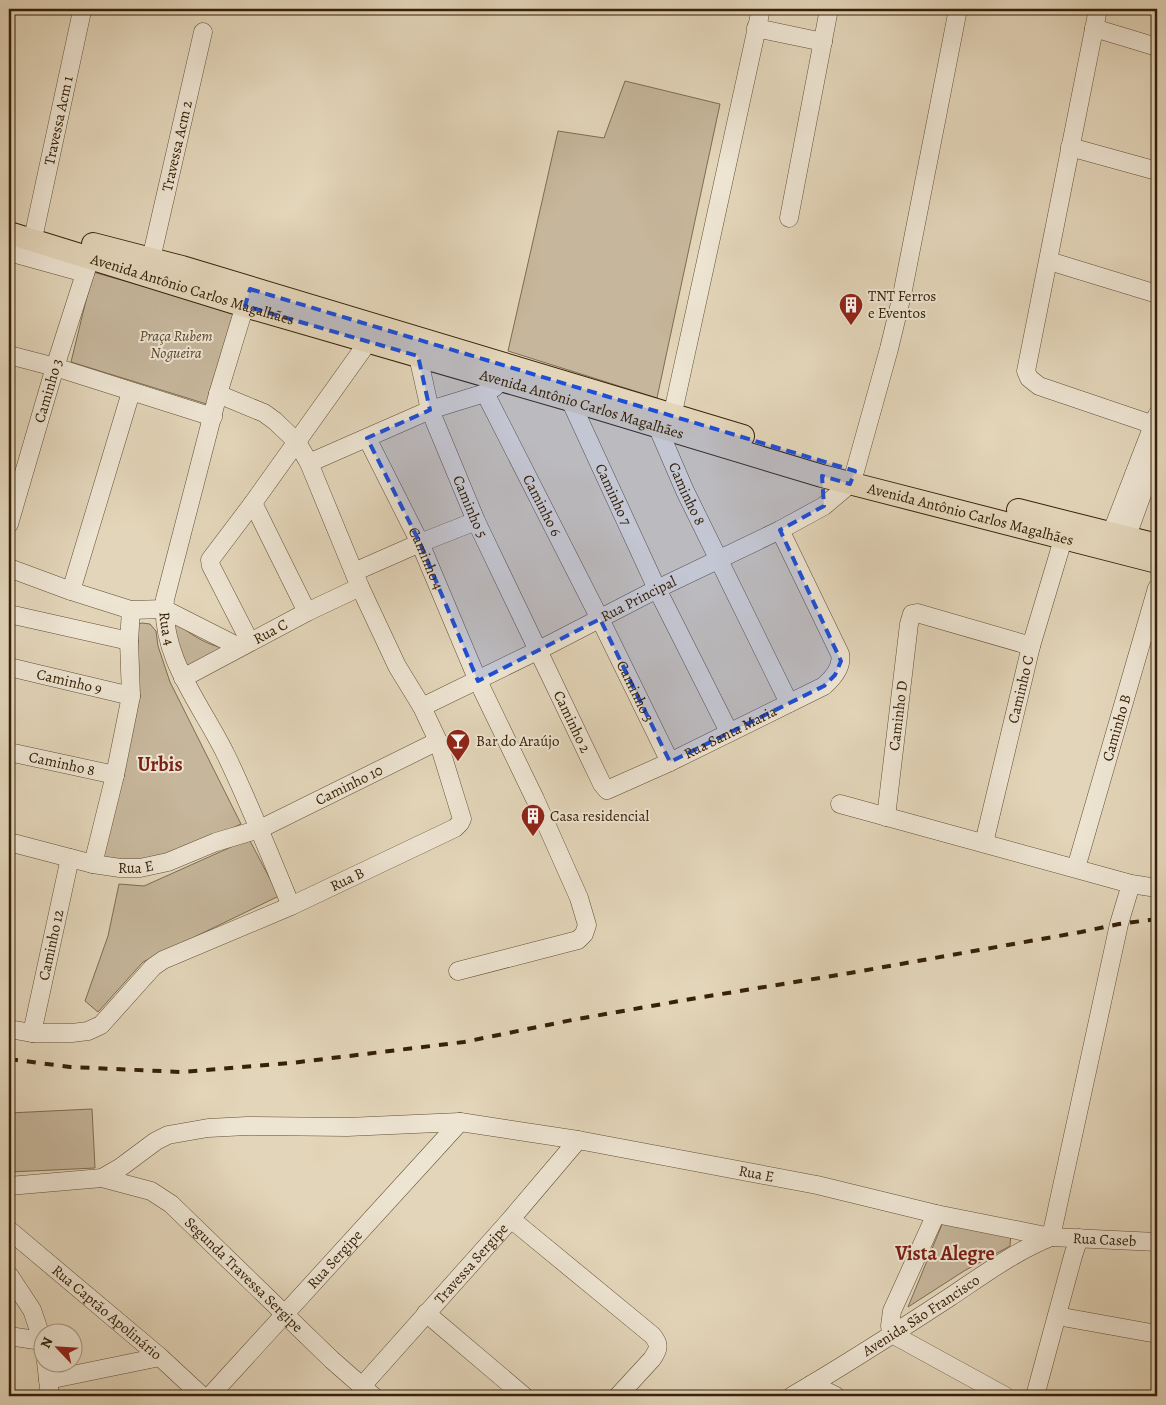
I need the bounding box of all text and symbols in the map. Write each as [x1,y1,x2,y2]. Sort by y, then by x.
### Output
street label: Travessa Acm 1 [39,74,78,167]
street label: Travessa Acm 2 [157,98,197,193]
street label: Avenida Antônio Carlos Magalhães [87,249,297,330]
place label: TNT Ferros e Eventos [868,286,936,323]
building icon: TNT Ferros e Eventos [838,292,864,326]
park label: Praça Rubem Nogueira [140,326,212,363]
street label: Caminho 3 [29,356,67,425]
street label: Avenida Antônio Carlos Magalhães [477,364,686,444]
street label: Caminho 8 [664,459,710,528]
street label: Caminho 7 [591,460,637,529]
street label: Caminho 6 [518,471,566,540]
street label: Caminho 5 [448,472,493,541]
street label: Avenida Antônio Carlos Magalhães [865,478,1076,550]
street label: Caminho 4 [403,523,449,593]
street label: Rua Principal [597,571,680,626]
street label: Rua 4 [155,611,180,648]
street label: Rua C [250,614,291,649]
street label: Caminho C [1003,653,1038,725]
street label: Caminho 3 [612,657,659,725]
street label: Caminho 9 [35,664,104,699]
street label: Caminho D [884,680,912,752]
street label: Caminho 2 [549,687,596,756]
street label: Caminho B [1097,692,1136,764]
street label: Rua Santa Maria [680,701,780,764]
bar icon: Bar do Araújo [445,728,471,762]
place label: Bar do Araújo [476,731,560,751]
street label: Caminho 8 [27,747,97,780]
district label: Urbis [137,751,183,778]
street label: Caminho 10 [312,760,386,810]
building icon: Casa residencial [520,803,546,837]
place label: Casa residencial [550,806,650,826]
street label: Rua E [118,855,156,878]
street label: Rua B [327,863,368,896]
street label: Caminho 12 [34,908,69,982]
street label: Rua E [737,1160,776,1187]
street label: Segunda Travessa Sergipe [180,1212,308,1337]
street label: Travessa Sergipe [430,1219,513,1308]
street label: Rua Sergipe [303,1225,367,1293]
street label: Rua Caseb [1072,1228,1137,1251]
district label: Vista Alegre [894,1240,995,1267]
street label: Rua Captão Apolinário [48,1260,166,1364]
street label: Avenida São Francisco [858,1270,983,1361]
north arrow [32,1322,82,1372]
text: N [36,1334,57,1351]

